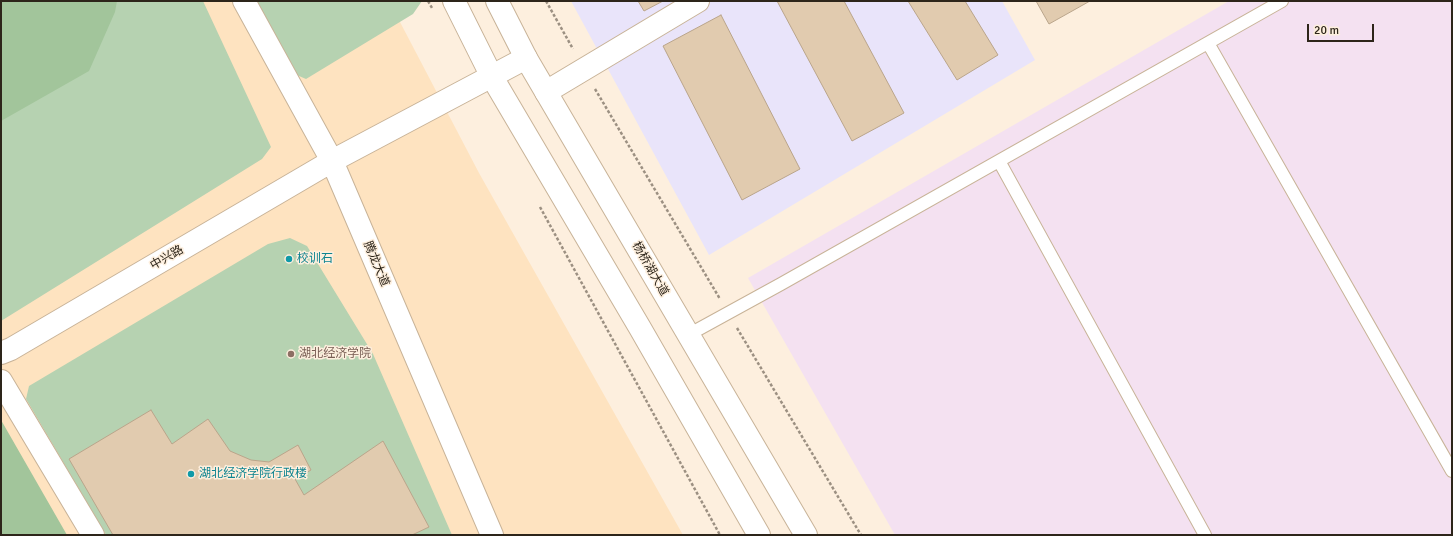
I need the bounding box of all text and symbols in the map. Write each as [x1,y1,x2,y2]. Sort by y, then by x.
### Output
scale bar [1309,16,1376,42]
text: 20 m [1314,23,1339,38]
street label: 腾龙大道 [360,239,392,289]
street label: 杨桥湖大道 [629,239,671,299]
street label: 中兴路 [148,243,186,273]
place label: 校训石 [297,252,333,266]
marker: 校训石 [284,254,294,264]
place label: 湖北经济学院 [299,347,371,361]
marker: 湖北经济学院 [286,349,296,359]
place label: 湖北经济学院行政楼 [199,467,307,481]
marker: 湖北经济学院行政楼 [186,469,196,479]

